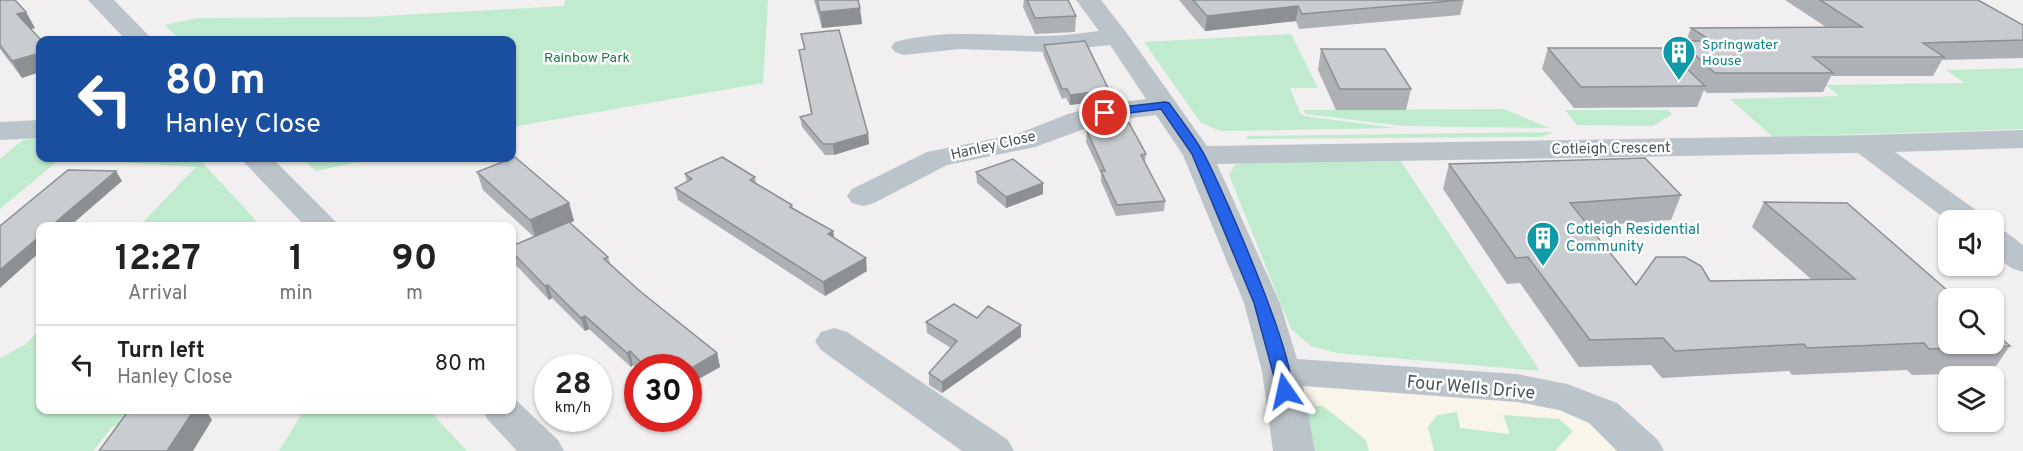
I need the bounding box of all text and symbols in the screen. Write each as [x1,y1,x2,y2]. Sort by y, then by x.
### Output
building icon: Springwater House [1661,34,1697,81]
place label: Springwater House [1702,37,1779,70]
park label: Rainbow Park [544,50,630,67]
text: 80 m [165,56,266,109]
icon: left [66,60,144,138]
pin [1079,87,1130,138]
icon: arrive [1088,96,1121,129]
text: Hanley Close [165,108,321,142]
street label: Hanley Close [949,127,1038,165]
street label: Cotleigh Crescent [1551,139,1671,160]
map controls [1938,210,2004,432]
button: sound [1938,210,2004,276]
building icon: Cotleigh Residential Community [1525,220,1561,267]
place label: Cotleigh Residential Community [1566,221,1700,257]
text: 12:27 [115,237,201,283]
text: 1 [289,237,303,283]
text: 90 [391,237,437,283]
text: Arrival [128,281,188,307]
text: min [279,281,313,307]
text: m [406,281,423,307]
button: search [1938,288,2004,354]
text: Turn left [117,338,205,365]
icon: left [66,348,99,381]
text: 80 m [435,351,486,378]
speed limit sign: 30 [624,354,702,432]
position arrow [1253,359,1317,423]
text: Hanley Close [117,365,232,391]
button: layers [1938,366,2004,432]
text: 28 [554,367,592,404]
street label: Four Wells Drive [1406,371,1536,406]
text: km/h [555,399,591,418]

